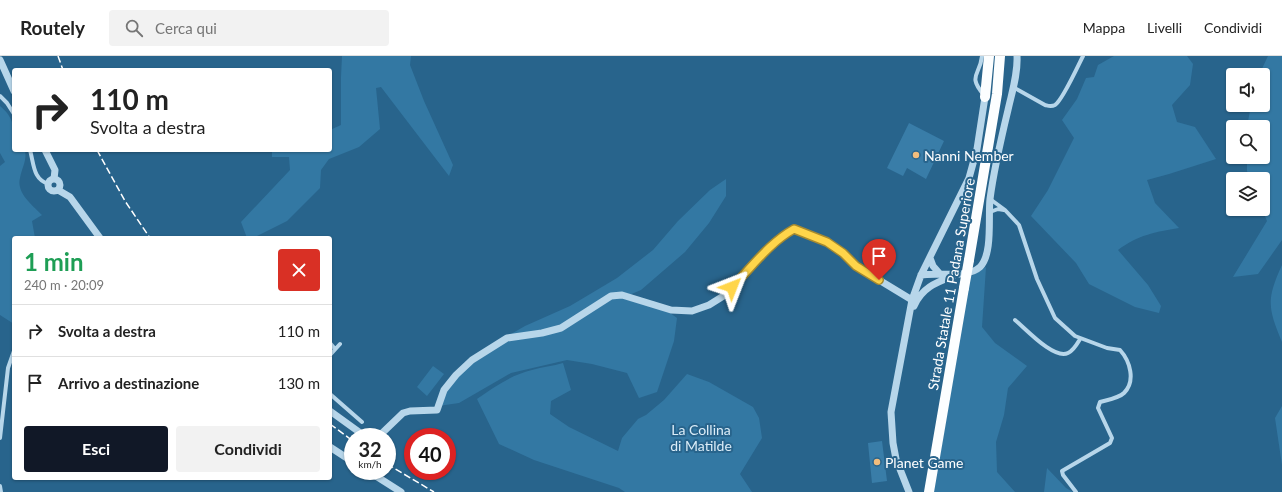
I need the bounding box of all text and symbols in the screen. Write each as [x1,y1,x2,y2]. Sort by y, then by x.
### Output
search box [109,10,389,46]
text: Routely [20,16,85,39]
icon: search [123,17,145,39]
text: Cerca qui [155,19,217,37]
text: Mappa [1083,19,1125,36]
text: Livelli [1147,19,1182,36]
text: Condividi [1204,19,1262,36]
map controls [1226,68,1270,216]
button: sound [1226,68,1270,112]
text: 110 m [90,82,169,116]
icon: right [24,84,76,136]
text: Svolta a destra [90,116,206,138]
button: search [1226,120,1270,164]
place label: Nanni Nember [924,147,1014,164]
marker: Nanni Nember [911,150,921,160]
button: layers [1226,172,1270,216]
street label: Strada Statale 11 Padana Superiore [924,177,978,391]
pin [862,239,896,280]
icon: arrive [868,245,890,267]
text: 1 min [24,247,84,276]
button: close [278,249,320,291]
position arrow [711,266,753,308]
text: 240 m · 20:09 [24,277,104,293]
icon: right [24,320,46,342]
text: Svolta a destra [58,322,156,340]
text: 110 m [278,322,320,340]
icon: arrive [24,372,46,394]
text: Arrivo a destinazione [58,374,199,392]
text: 130 m [278,374,320,392]
park label: La Collina di Matilde [670,421,732,454]
button: Esci [24,426,168,472]
button: Condividi [176,426,320,472]
speed limit sign: 40 [404,428,456,480]
text: 32 [358,437,382,461]
place label: Planet Game [885,454,963,471]
marker: Planet Game [872,457,882,467]
text: km/h [358,458,382,470]

